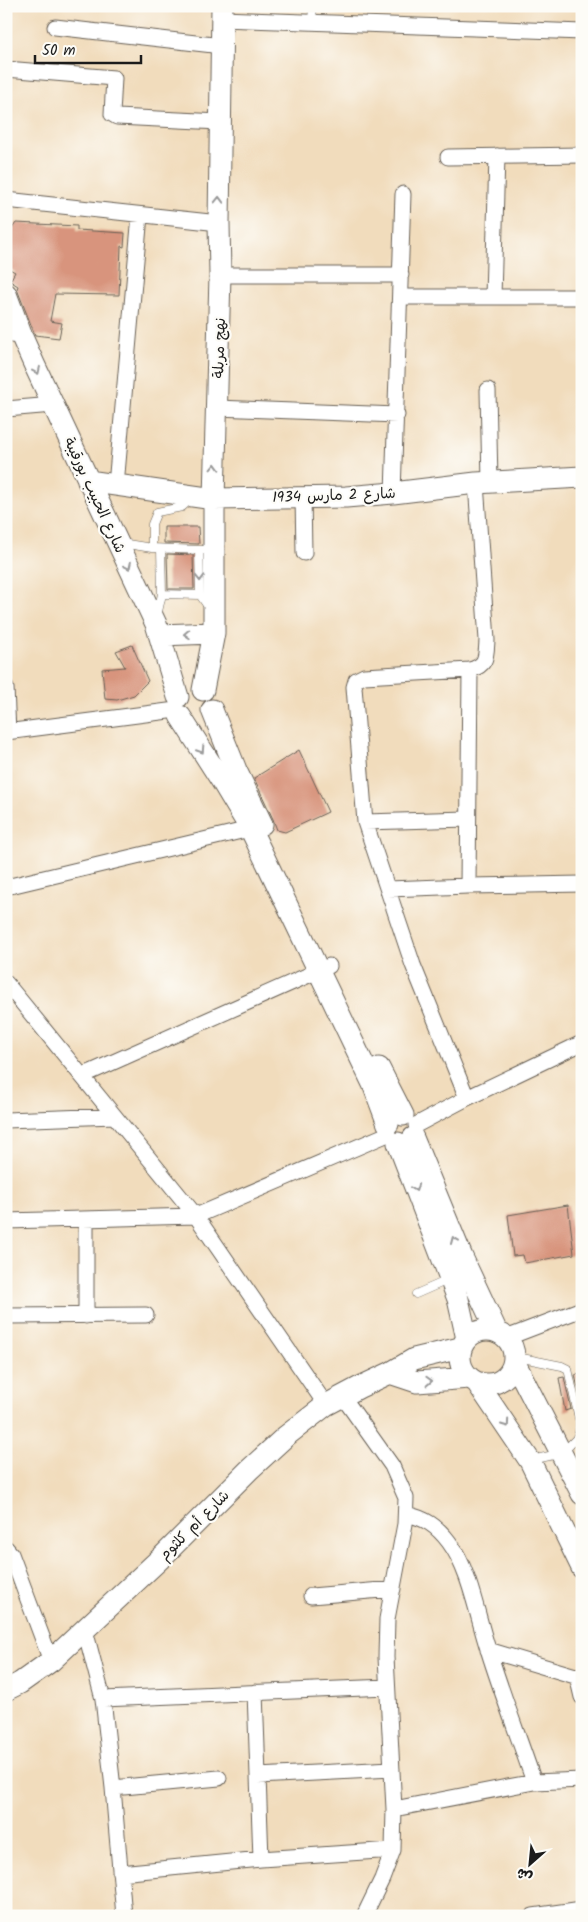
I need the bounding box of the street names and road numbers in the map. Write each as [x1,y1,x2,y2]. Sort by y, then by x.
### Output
street label: نهج مربلة [207,317,233,379]
street label: شارع الحبيب بورقيبة [57,434,131,557]
street label: شارع 2 مارس 1934 [272,482,396,510]
street label: شارع أم كلثوم [154,1485,236,1567]

